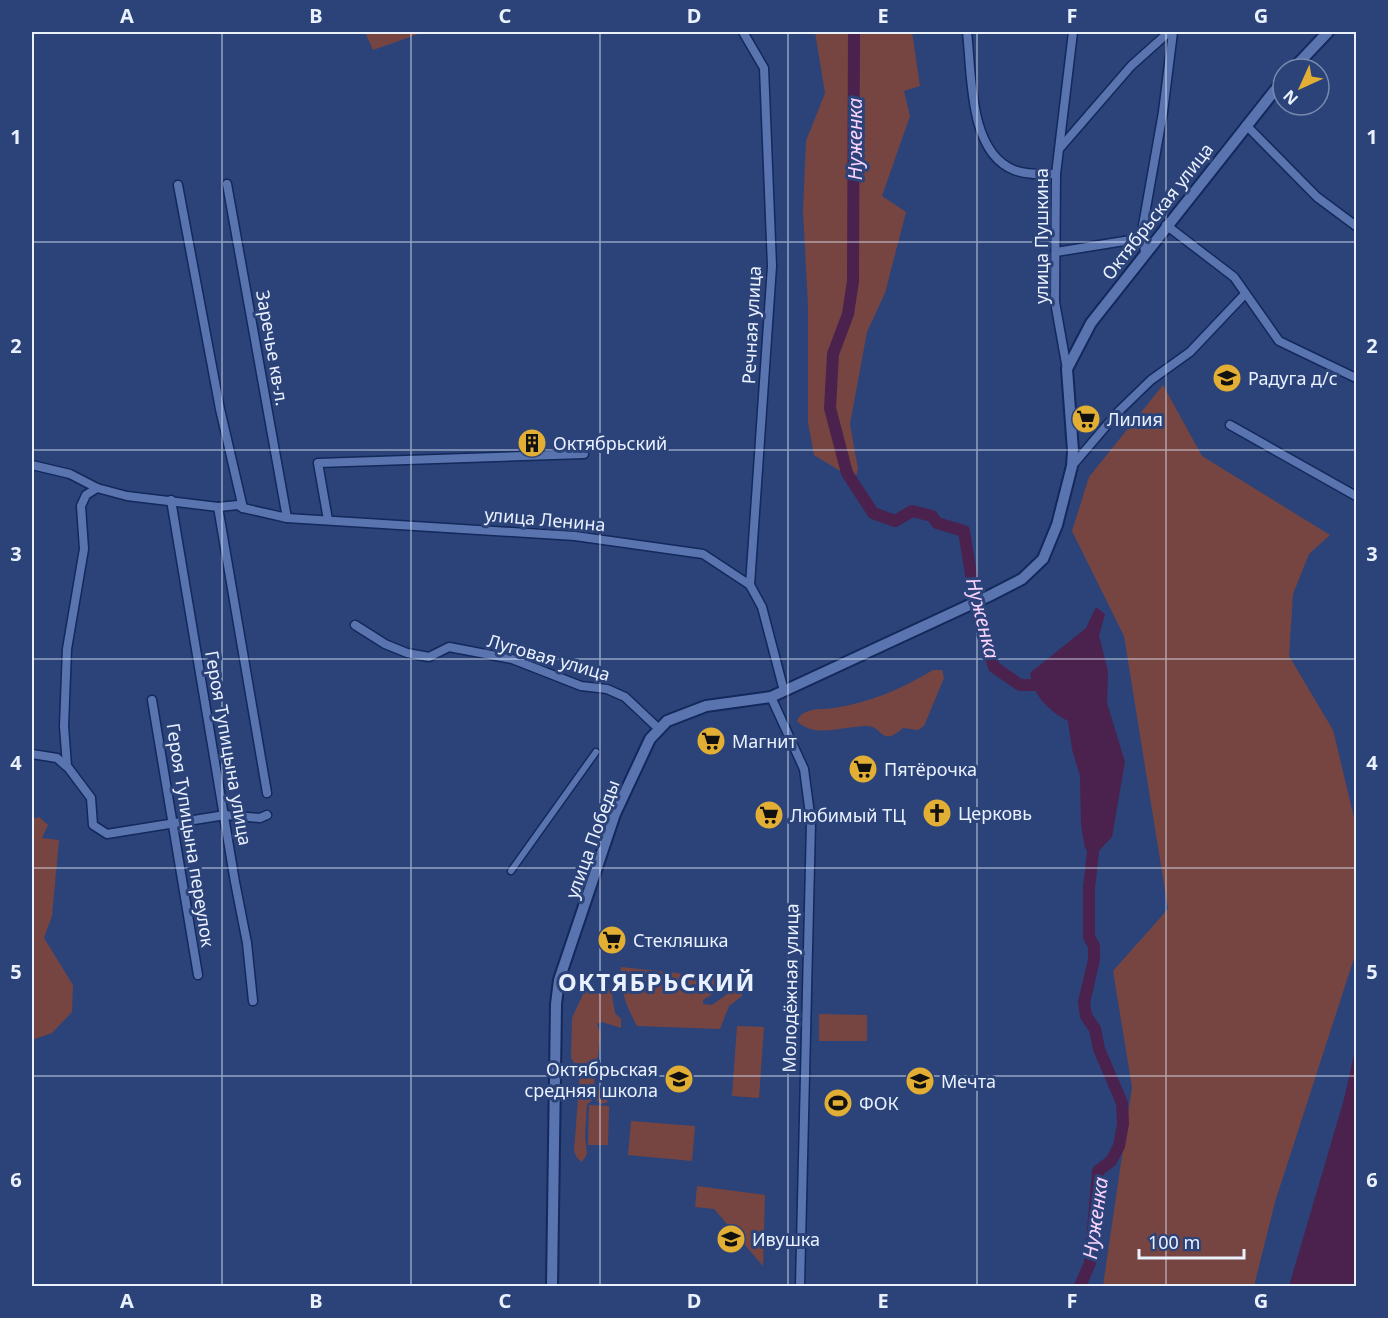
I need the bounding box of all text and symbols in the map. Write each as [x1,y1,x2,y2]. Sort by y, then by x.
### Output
text: A [120,2,134,29]
text: B [309,2,323,29]
text: C [499,2,512,29]
text: D [687,2,701,29]
text: E [877,2,889,29]
text: F [1067,2,1077,29]
text: G [1254,2,1268,29]
north arrow [1271,57,1331,117]
text: N [1278,85,1303,110]
water label: Нуженка [841,98,868,180]
text: 1 [10,123,22,150]
text: 1 [1366,123,1378,150]
street label: Октябрьская улица [1096,138,1218,284]
street label: улица Пушкина [1029,168,1053,304]
street label: Речная улица [736,265,766,385]
street label: Заречье кв-л. [251,288,295,408]
text: 2 [10,332,22,359]
text: 2 [1366,332,1378,359]
school or university icon: Радуга д/с [1211,362,1243,394]
place label: Радуга д/с [1248,366,1338,390]
supermarket icon: Лилия [1070,403,1102,435]
place label: Лилия [1107,407,1163,431]
building icon: Октябрьский [516,427,548,459]
place label: Октябрьский [553,431,667,455]
street label: улица Ленина [483,502,607,536]
text: 3 [10,540,22,567]
text: 3 [1366,540,1378,567]
water label: Нуженка [960,575,1006,661]
street label: Луговая улица [485,628,613,686]
street label: Героя Тупицына улица [200,649,258,847]
street label: Героя Тупицына переулок [161,721,221,949]
supermarket icon: Магнит [695,725,727,757]
place label: Магнит [732,729,797,753]
text: 4 [10,749,22,776]
text: 4 [1366,749,1378,776]
supermarket icon: Пятёрочка [847,753,879,785]
place label: Пятёрочка [884,757,977,781]
street label: улица Победы [559,776,625,902]
church icon: Церковь [921,797,953,829]
supermarket icon: Любимый ТЦ [753,799,785,831]
place label: Церковь [958,801,1032,825]
place label: Любимый ТЦ [790,803,906,827]
street label: Молодёжная улица [777,903,803,1073]
supermarket icon: Стекляшка [596,924,628,956]
place label: Стекляшка [633,928,728,952]
text: 5 [10,958,22,985]
text: 5 [1366,958,1378,985]
district label: ОКТЯБРЬСКИЙ [558,965,756,998]
place label: Октябрьская средняя школа [524,1057,658,1102]
school or university icon: Октябрьская средняя школа [663,1063,695,1095]
school or university icon: Мечта [904,1065,936,1097]
place label: Мечта [941,1069,996,1093]
sports icon: ФОК [822,1087,854,1119]
place label: ФОК [859,1091,899,1115]
text: 6 [10,1166,22,1193]
text: 6 [1366,1166,1378,1193]
water label: Нуженка [1076,1175,1114,1261]
scale bar [1139,1222,1244,1260]
school or university icon: Ивушка [715,1223,747,1255]
place label: Ивушка [752,1227,820,1251]
text: 100 m [1148,1230,1200,1254]
text: A [120,1287,134,1314]
text: B [309,1287,323,1314]
text: C [499,1287,512,1314]
text: D [687,1287,701,1314]
text: E [877,1287,889,1314]
text: F [1067,1287,1077,1314]
text: G [1254,1287,1268,1314]

